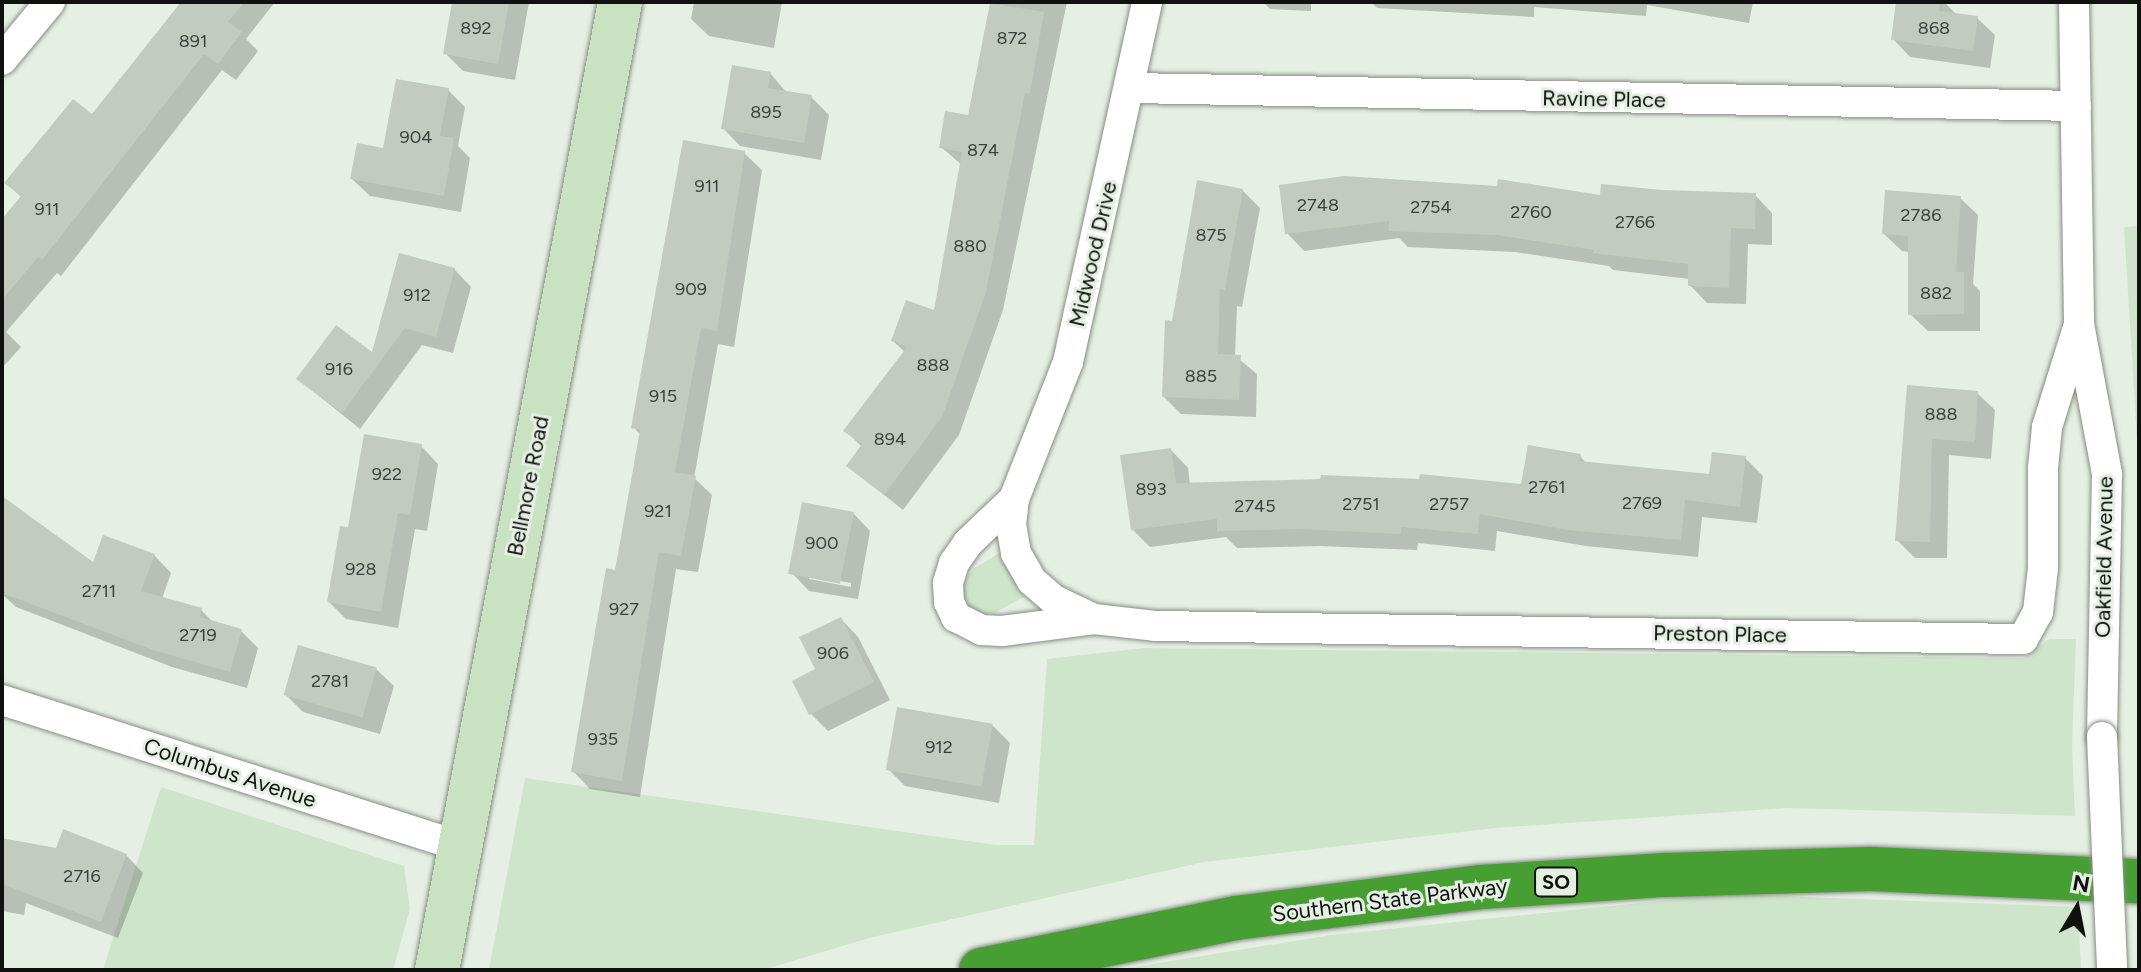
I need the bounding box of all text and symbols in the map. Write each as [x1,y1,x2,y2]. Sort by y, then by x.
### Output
house number: 892 [460,17,492,39]
house number: 868 [1918,17,1950,39]
house number: 872 [997,27,1027,49]
house number: 891 [179,30,207,52]
street label: Ravine Place [1542,85,1666,113]
house number: 895 [750,101,782,123]
house number: 904 [400,126,432,148]
house number: 874 [967,139,999,161]
house number: 911 [694,175,720,197]
street label: Midwood Drive [1063,179,1123,329]
house number: 2748 [1297,194,1339,216]
house number: 2754 [1410,196,1452,218]
house number: 911 [34,198,60,220]
house number: 2760 [1510,201,1552,223]
house number: 2786 [1901,204,1941,226]
house number: 2766 [1615,211,1655,233]
house number: 875 [1195,224,1227,246]
house number: 880 [953,235,987,257]
house number: 909 [675,278,707,300]
house number: 882 [1920,282,1952,304]
house number: 912 [403,284,431,306]
house number: 888 [916,354,950,376]
house number: 916 [325,358,353,380]
house number: 885 [1185,365,1217,387]
house number: 915 [649,385,677,407]
house number: 888 [1924,403,1958,425]
street label: Bellmore Road [501,414,555,558]
house number: 894 [874,428,906,450]
house number: 922 [372,463,402,485]
house number: 2761 [1528,476,1566,498]
street label: Oakfield Avenue [2089,476,2119,638]
house number: 893 [1135,478,1167,500]
house number: 2769 [1622,492,1662,514]
house number: 2751 [1342,493,1380,515]
house number: 2757 [1429,493,1469,515]
house number: 2745 [1234,495,1276,517]
house number: 921 [644,500,672,522]
house number: 900 [805,532,839,554]
house number: 928 [345,558,377,580]
house number: 2711 [82,580,116,602]
house number: 927 [609,598,639,620]
street label: Preston Place [1653,620,1787,648]
house number: 2719 [179,624,217,646]
house number: 906 [817,642,849,664]
house number: 2781 [311,670,349,692]
house number: 935 [588,728,618,750]
street label: Columbus Avenue [140,733,320,813]
house number: 912 [925,736,953,758]
house number: 2716 [63,865,101,887]
road number: SO [1534,866,1578,898]
north arrow [2037,868,2117,948]
text: N [2071,869,2092,899]
street label: Southern State Parkway [1271,872,1509,928]

